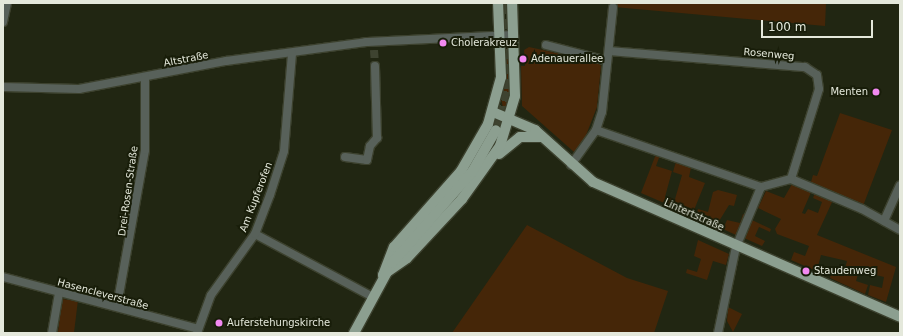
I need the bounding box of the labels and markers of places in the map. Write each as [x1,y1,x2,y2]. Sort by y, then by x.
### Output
place label: Cholerakreuz [451,37,517,49]
marker: Cholerakreuz [438,38,448,48]
place label: Adenauerallee [531,53,603,65]
marker: Adenauerallee [518,54,528,64]
place label: Menten [830,86,868,98]
marker: Menten [871,87,881,97]
place label: Staudenweg [814,265,876,277]
marker: Staudenweg [801,266,811,276]
place label: Auferstehungskirche [227,317,330,329]
marker: Auferstehungskirche [214,318,224,328]

